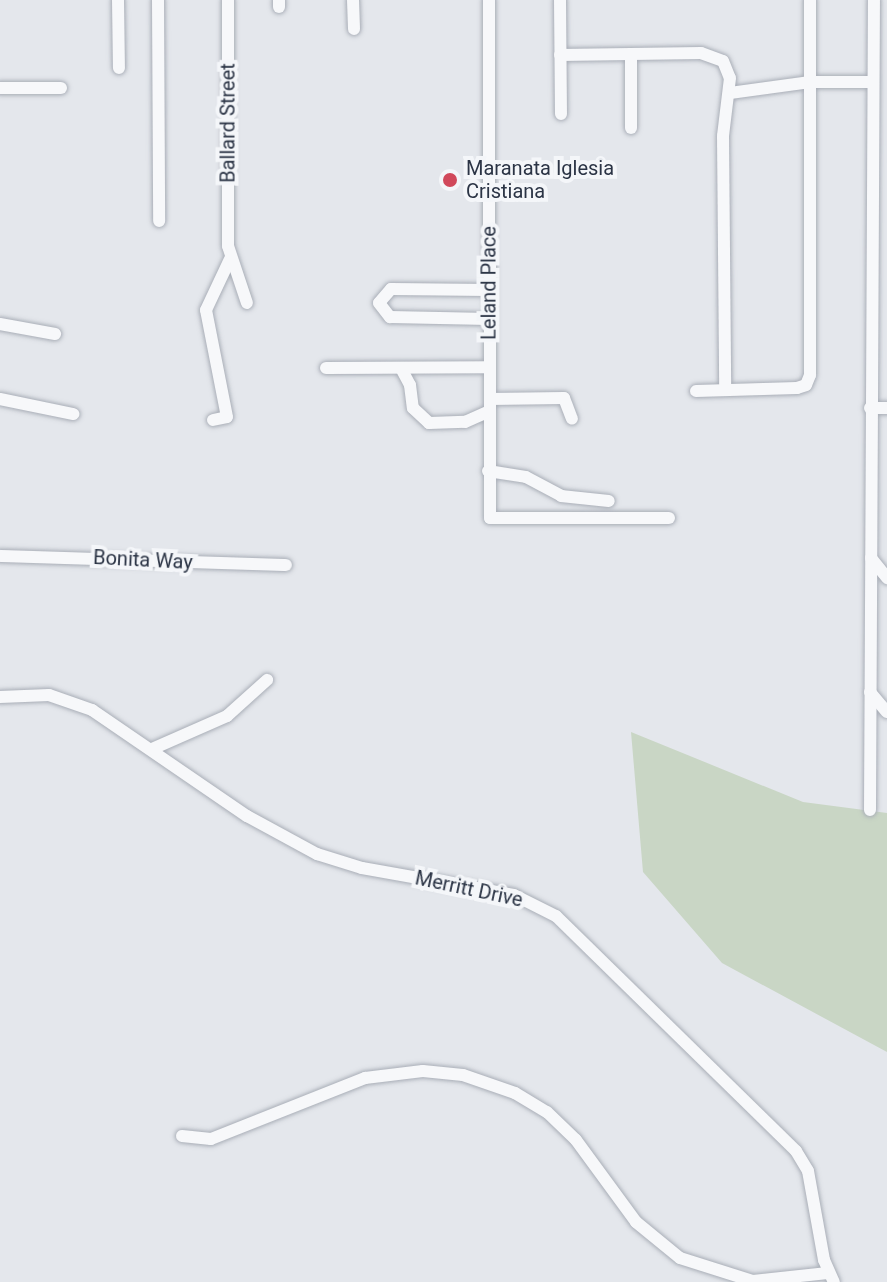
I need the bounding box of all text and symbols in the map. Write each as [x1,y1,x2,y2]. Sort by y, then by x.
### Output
street label: Ballard Street [216,63,240,183]
place label: Maranata Iglesia Cristiana [466,156,614,203]
marker: Maranata Iglesia Cristiana [441,171,459,189]
street label: Leland Place [477,226,501,340]
street label: Bonita Way [93,545,193,575]
street label: Merritt Drive [413,866,525,912]

